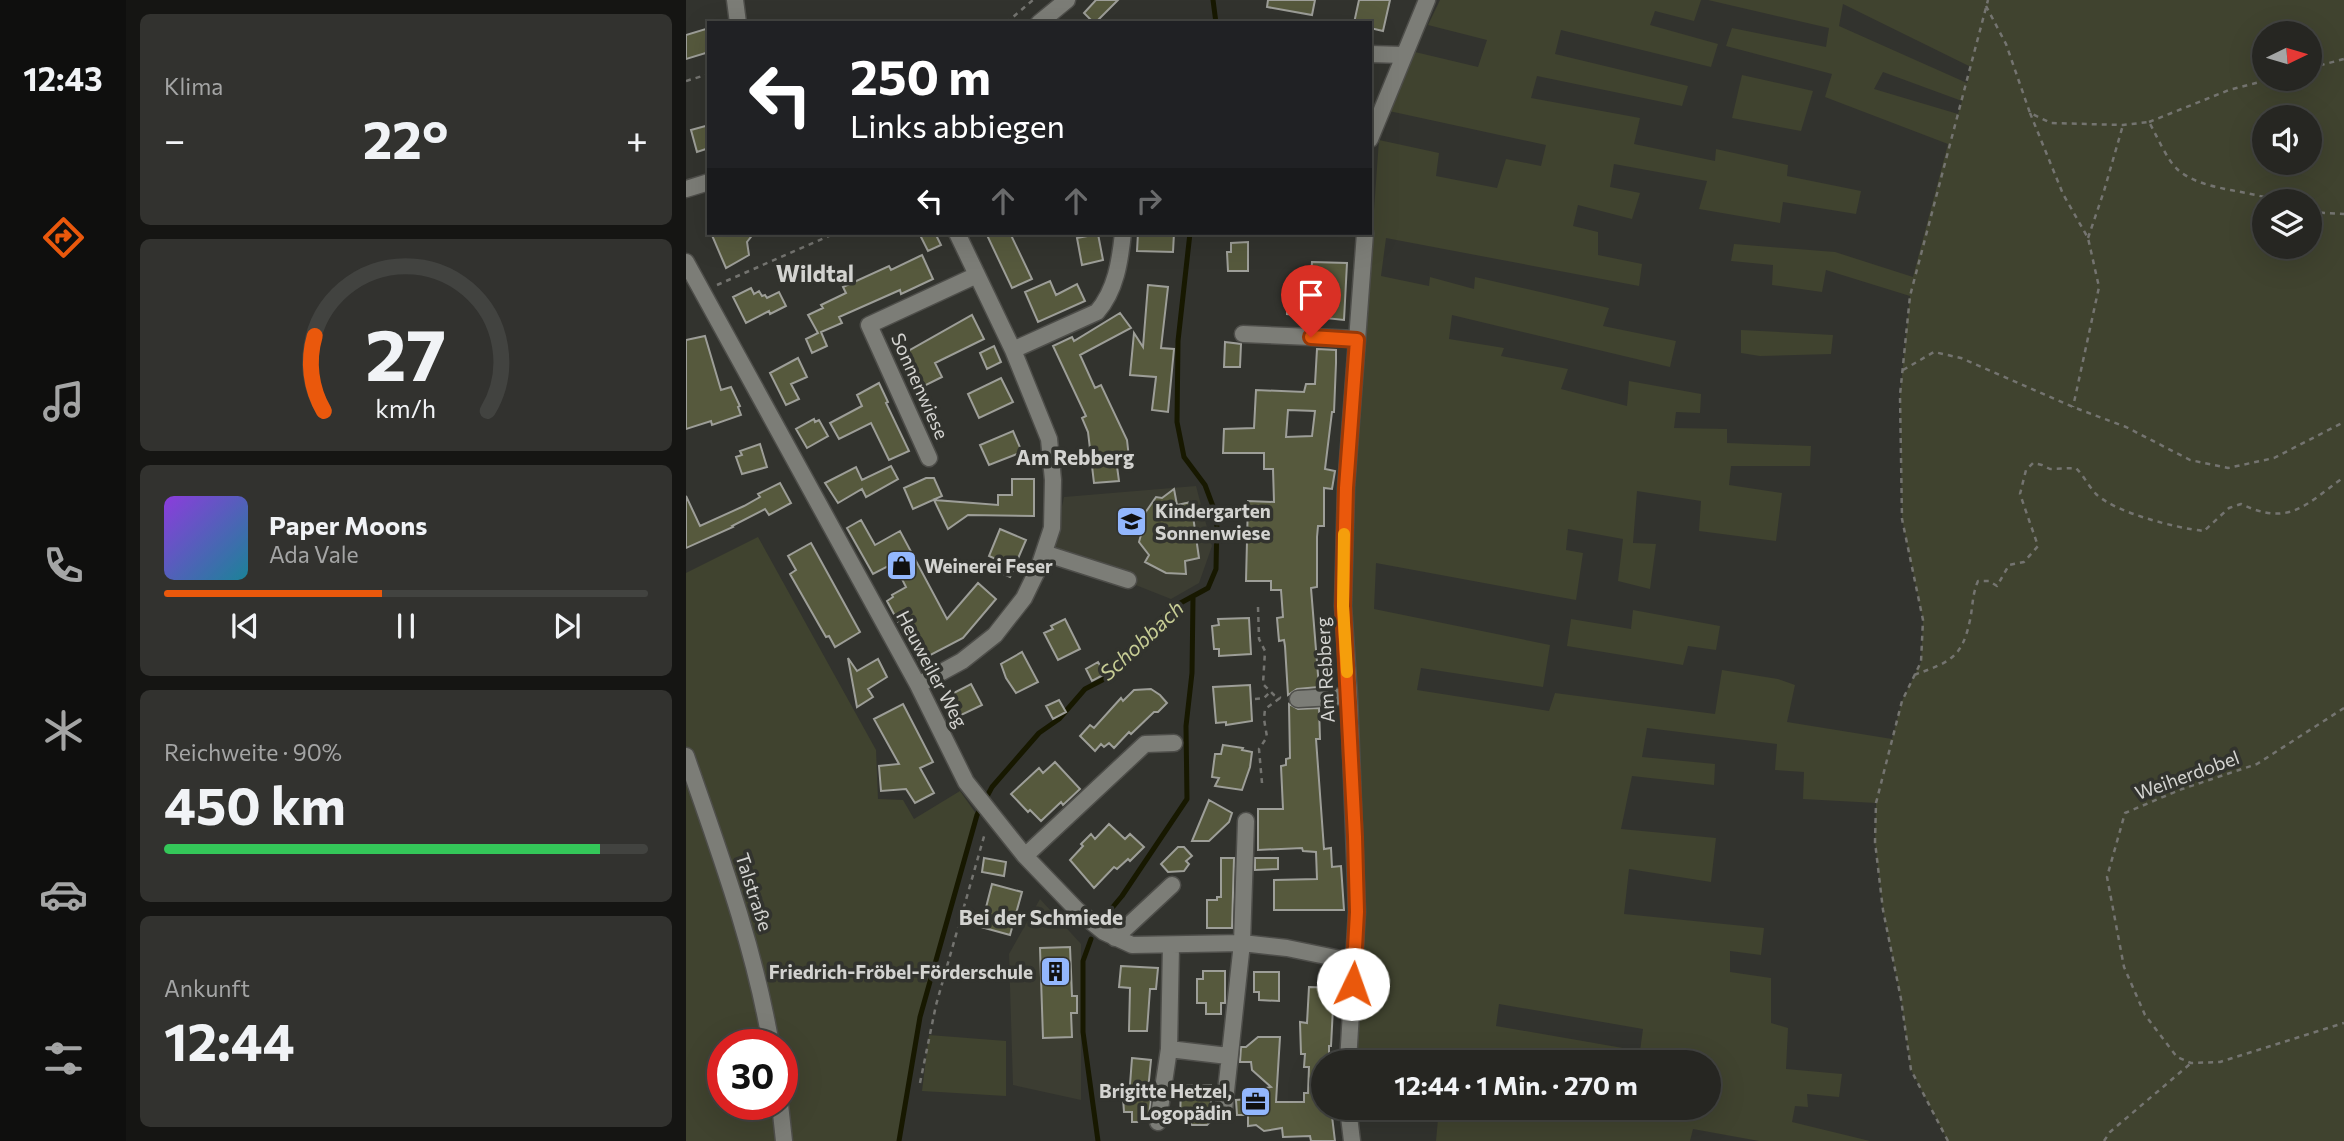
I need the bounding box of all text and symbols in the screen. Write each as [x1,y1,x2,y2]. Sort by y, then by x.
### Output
north arrow [2252,21,2322,91]
map controls [2252,21,2322,259]
text: 250 m [850,45,991,105]
icon: left [735,49,826,140]
text: 12:43 [23,58,103,98]
text: Klima [164,72,223,100]
text: Links abbiegen [850,105,1065,145]
button: sound [2252,105,2322,175]
text: 22° [363,106,448,170]
text: − [164,115,186,162]
text: + [626,115,648,162]
icon: left [911,182,949,220]
icon: ahead [984,182,1022,220]
icon: ahead [1057,182,1095,220]
icon: right [1130,182,1168,220]
button: layers [2252,189,2322,259]
icon: directions [39,213,88,262]
district label: Wildtal [776,259,854,287]
pin [1281,265,1341,337]
icon: arrive [1292,276,1330,314]
text: 27 [366,308,446,397]
street label: Sonnenwiese [887,329,954,442]
icon: music [39,377,88,426]
text: km/h [376,393,436,423]
district label: Am Rebberg [1016,444,1135,469]
place label: Kindergarten Sonnenwiese [1155,499,1271,544]
school or university icon: Kindergarten Sonnenwiese [1115,505,1149,539]
text: Paper Moons [269,509,427,540]
text: Ada Vale [269,540,359,568]
icon: phone [39,541,88,590]
shop icon: Weinerei Feser [884,549,918,583]
place label: Weinerei Feser [924,554,1053,577]
water label: Schobbach [1094,595,1188,685]
street label: Heuweiler Weg [892,606,973,731]
icon: previous [226,607,264,645]
icon: pause [387,607,425,645]
icon: next [548,607,586,645]
street label: Am Rebberg [1310,617,1339,723]
icon: climate [39,706,88,755]
text: Reichweite · 90% [164,738,342,766]
street label: Weiherdobel [2131,745,2242,804]
text: 450 km [164,772,346,836]
street label: Talstraße [731,850,778,934]
icon: car [39,870,88,919]
district label: Bei der Schmiede [959,904,1123,929]
position arrow [1316,947,1390,1021]
building icon: Friedrich-Fröbel-Förderschule [1039,955,1073,989]
place label: Friedrich-Fröbel-Förderschule [769,960,1033,983]
text: Ankunft [164,974,250,1002]
text: 12:44 [164,1008,295,1072]
speed limit sign: 30 [707,1029,798,1120]
icon: filters [39,1034,88,1083]
text: 12:44 · 1 Min. · 270 m [1394,1069,1638,1100]
place label: Brigitte Hetzel, Logopädin [1099,1079,1232,1124]
office icon: Brigitte Hetzel, Logopädin [1238,1085,1272,1119]

